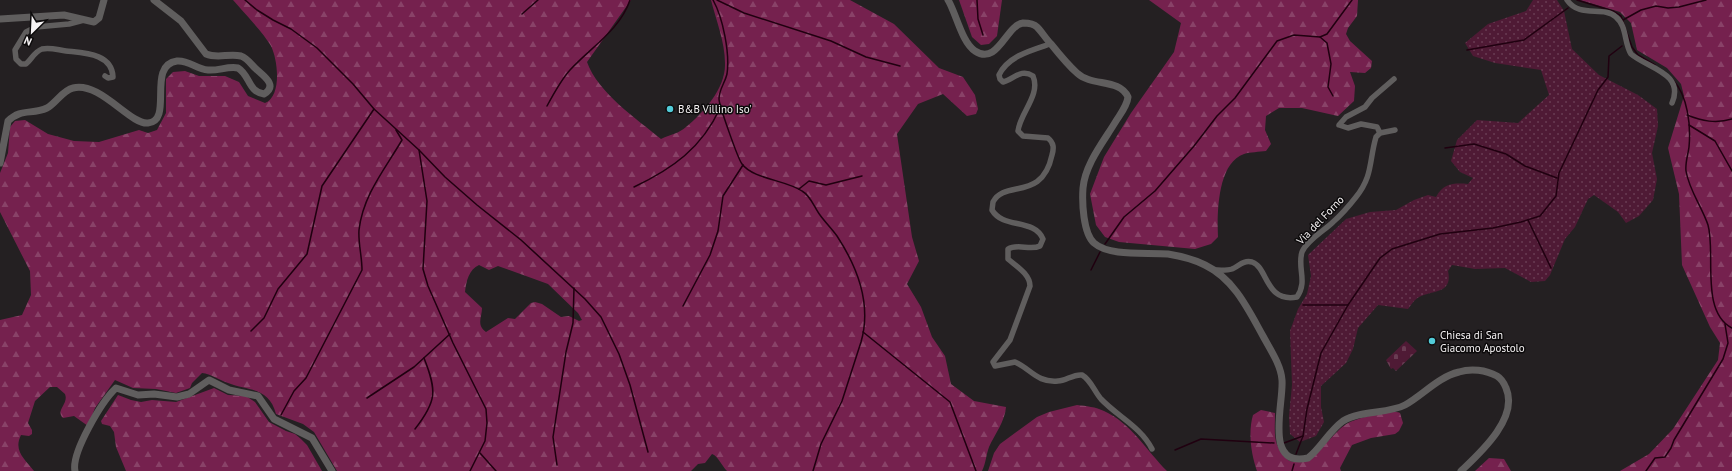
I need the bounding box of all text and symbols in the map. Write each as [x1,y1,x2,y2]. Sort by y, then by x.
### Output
north arrow [12,12,52,52]
text: N [22,33,34,49]
place label: B&B Villino Iso' [678,102,751,116]
marker: B&B Villino Iso' [665,104,675,114]
street label: Via del Forno [1293,193,1347,248]
place label: Chiesa di San Giacomo Apostolo [1440,328,1525,355]
marker: Chiesa di San Giacomo Apostolo [1427,336,1437,346]

